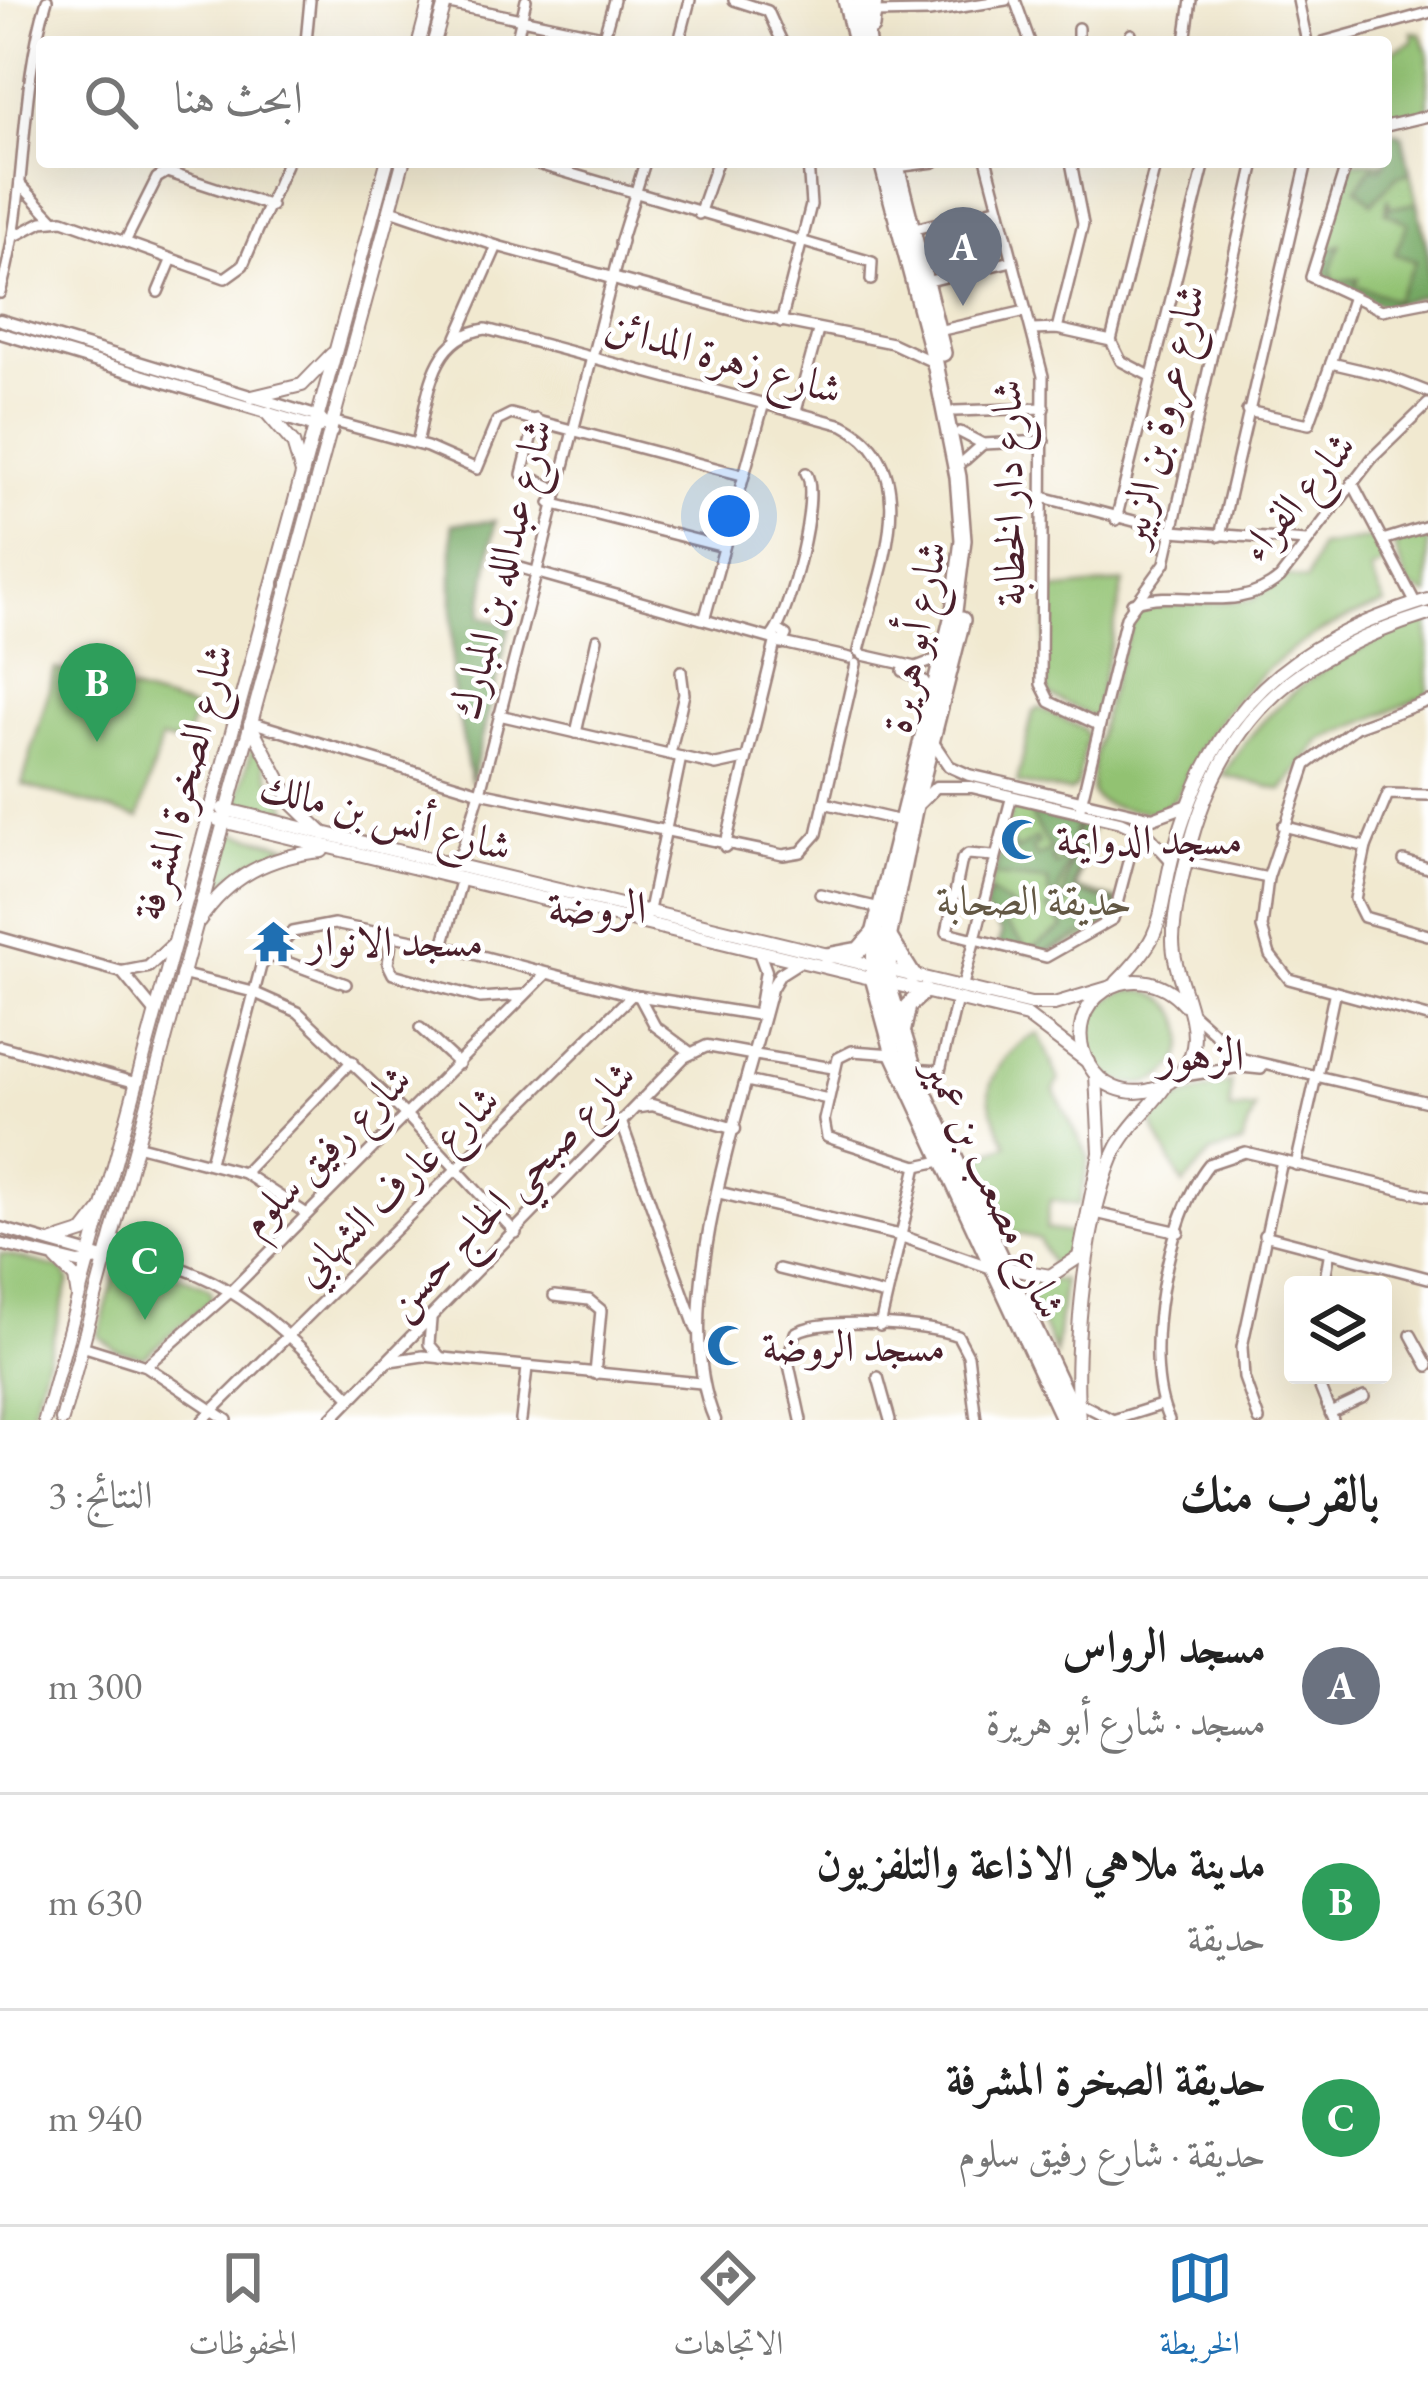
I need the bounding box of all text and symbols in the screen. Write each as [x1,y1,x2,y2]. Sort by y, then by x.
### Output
search box [36,36,1392,168]
text: ابحث هنا [174,68,303,126]
icon: search [78,69,144,135]
pin: A [924,207,1002,306]
street label: شارع عروة بن الزبير [1103,279,1226,557]
street label: شارع زهرة المدائن [597,297,848,425]
street label: شارع دار الخطابة [979,379,1045,607]
street label: شارع عبدالله بن المبارك [437,413,573,727]
street label: شارع الفراء [1227,420,1373,577]
your location [699,486,759,546]
street label: شارع أبو هريرة [867,536,967,739]
street label: شارع الصخرة المشرفة [120,638,254,928]
pin: B [58,643,136,742]
street label: شارع أنس بن مالك [253,757,518,882]
place label: مسجد الدوايمة [1056,812,1243,867]
mosque icon: مسجد الدوايمة [999,816,1045,862]
park label: حديقة الصحابة [936,873,1132,928]
district label: الروضة [547,878,647,936]
place label: مسجد الانوار [304,914,483,969]
temple icon: مسجد الانوار [251,918,297,964]
district label: الزهور [1154,1025,1244,1083]
street label: شارع مصعب بن عمير [902,1045,1079,1330]
street label: شارع صبحي الحاج حسن [373,1048,656,1338]
street label: شارع رفيق سلوم [227,1052,429,1254]
street label: شارع عارف الشهابي [281,1073,516,1303]
pin: C [106,1221,184,1320]
map controls [1284,1276,1392,1384]
button: layers [1284,1276,1392,1384]
place label: مسجد الروضة [762,1319,945,1374]
mosque icon: مسجد الروضة [705,1323,751,1369]
text: بالقرب منك [1179,1460,1380,1526]
text: النتائج: 3 [48,1469,153,1520]
text: مسجد الرواس [1062,1617,1266,1675]
text: 300 m [48,1660,142,1711]
text: A [1327,1660,1355,1711]
text: مسجد · شارع أبو هريرة [986,1696,1266,1747]
text: مدينة ملاهي الاذاعة والتلفزيون [816,1833,1266,1891]
text: 630 m [48,1876,142,1927]
text: B [1329,1876,1353,1927]
text: حديقة [1187,1912,1266,1963]
text: حديقة الصخرة المشرفة [946,2049,1266,2107]
text: 940 m [48,2092,142,2143]
text: C [1327,2092,1355,2143]
text: حديقة · شارع رفيق سلوم [958,2128,1266,2179]
tab: المحفوظات [188,2245,297,2375]
tab: الاتجاهات [673,2245,783,2375]
tab: الخريطة [1160,2245,1240,2375]

